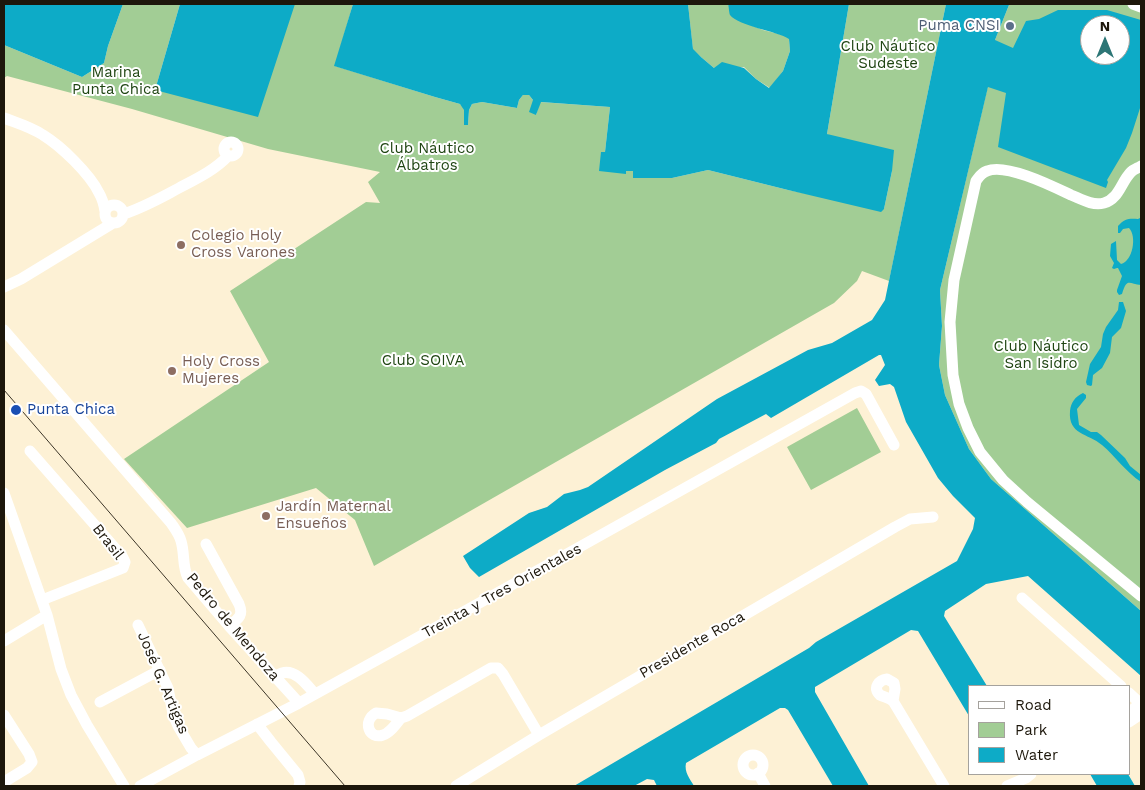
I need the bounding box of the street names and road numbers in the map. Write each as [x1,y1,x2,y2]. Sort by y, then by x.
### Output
street label: Brasil [88,520,128,564]
street label: Treinta y Tres Orientales [419,540,585,642]
street label: Pedro de Mendoza [183,569,283,685]
street label: Presidente Roca [636,608,748,682]
street label: José G. Artigas [133,629,193,737]

